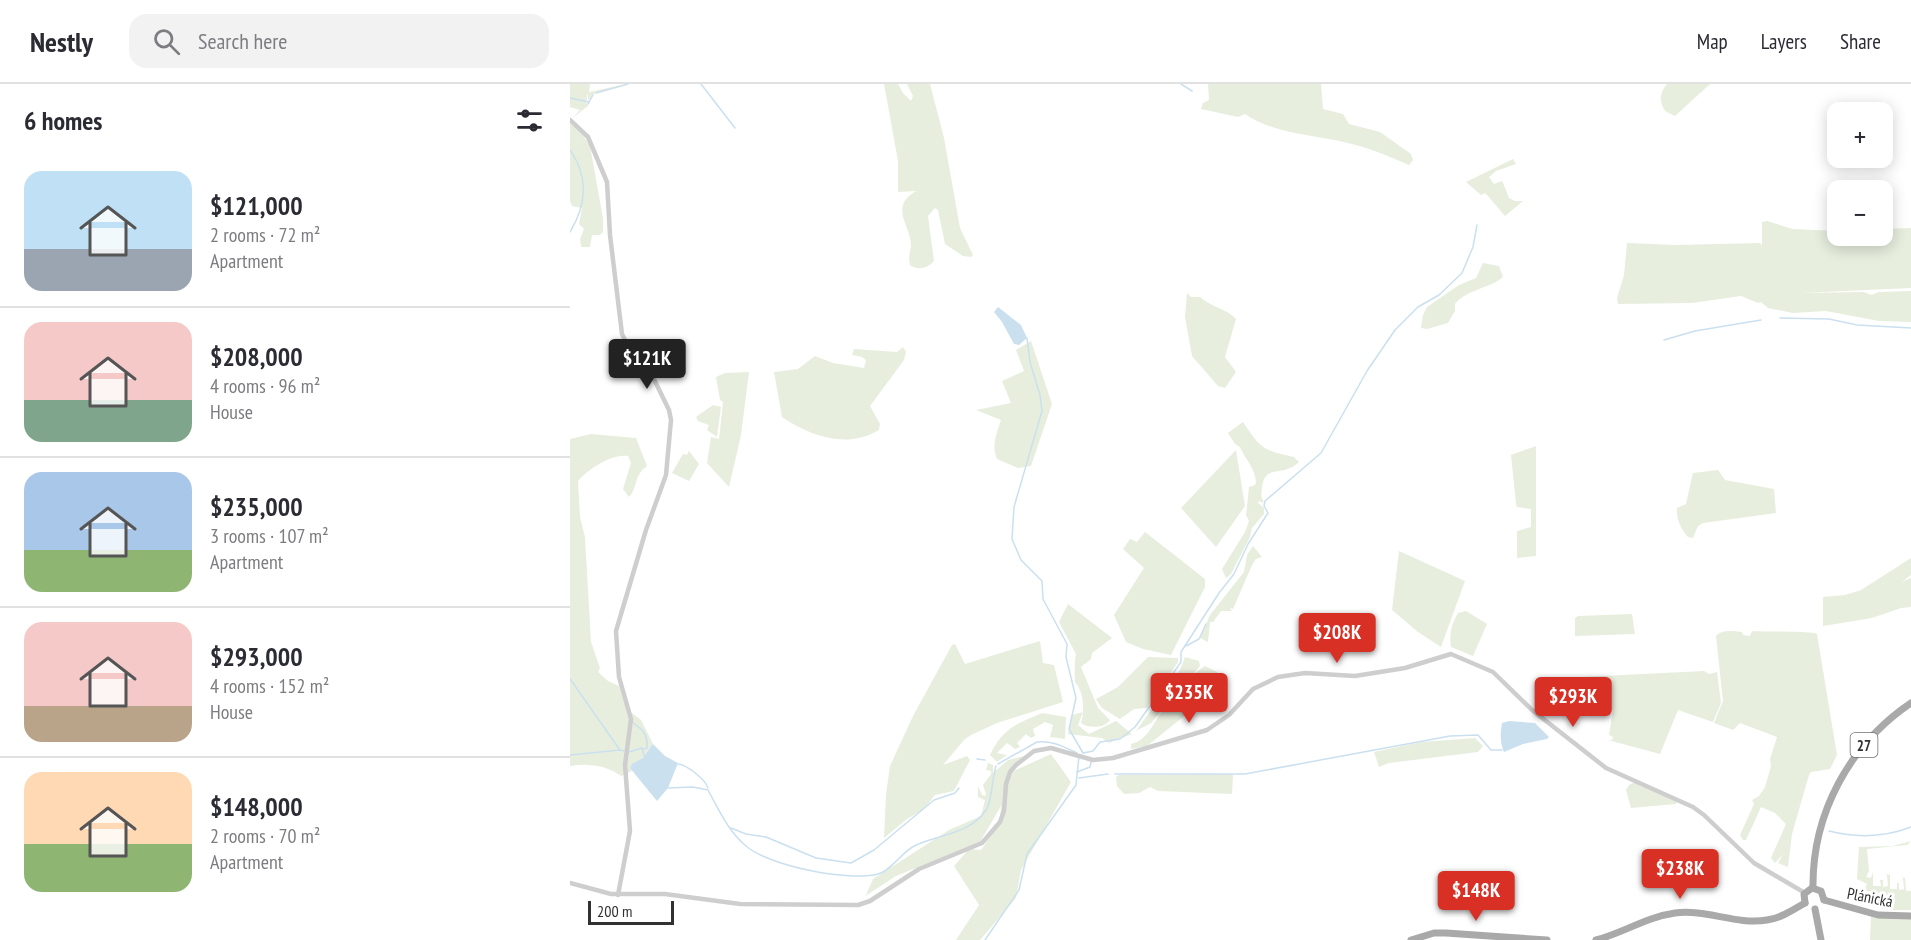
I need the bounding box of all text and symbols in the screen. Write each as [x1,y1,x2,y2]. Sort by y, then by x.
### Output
search box [129,14,549,68]
text: Nestly [30,23,93,60]
icon: search [150,25,183,58]
text: Search here [198,27,287,55]
text: Map [1697,28,1728,55]
text: Layers [1761,28,1807,55]
text: Share [1840,28,1881,55]
map controls [1827,102,1893,246]
button: + [1827,102,1893,168]
text: 6 homes [24,104,102,137]
icon: filters [513,104,546,137]
button: − [1827,180,1893,246]
text: $121,000 [210,189,303,222]
icon: home [72,195,144,267]
text: 2 rooms · 72 m² [210,222,320,248]
text: Apartment [210,248,283,274]
pin: $121K [605,339,689,390]
text: $208,000 [210,340,303,373]
text: $121K [623,345,671,371]
icon: home [72,346,144,418]
text: 4 rooms · 96 m² [210,373,320,399]
text: House [210,399,253,425]
text: $235,000 [210,490,303,523]
icon: home [72,496,144,568]
text: 3 rooms · 107 m² [210,523,329,549]
text: Apartment [210,549,283,575]
pin: $208K [1295,613,1379,664]
text: $208K [1313,619,1361,645]
text: $293,000 [210,640,303,673]
icon: home [72,646,144,718]
text: 4 rooms · 152 m² [210,673,329,699]
pin: $235K [1147,673,1231,724]
pin: $293K [1531,677,1615,728]
text: $235K [1165,679,1213,705]
text: $293K [1549,683,1597,709]
text: House [210,699,253,725]
road number: 27 [1850,733,1878,757]
text: $148,000 [210,790,303,823]
icon: home [72,796,144,868]
text: 2 rooms · 70 m² [210,823,320,849]
text: Apartment [210,849,283,875]
pin: $238K [1638,849,1722,900]
text: $238K [1656,855,1704,881]
pin: $148K [1434,871,1518,922]
text: $148K [1452,877,1500,903]
street label: Plánická [1845,883,1895,911]
scale bar [588,898,674,926]
text: 200 m [597,901,632,921]

